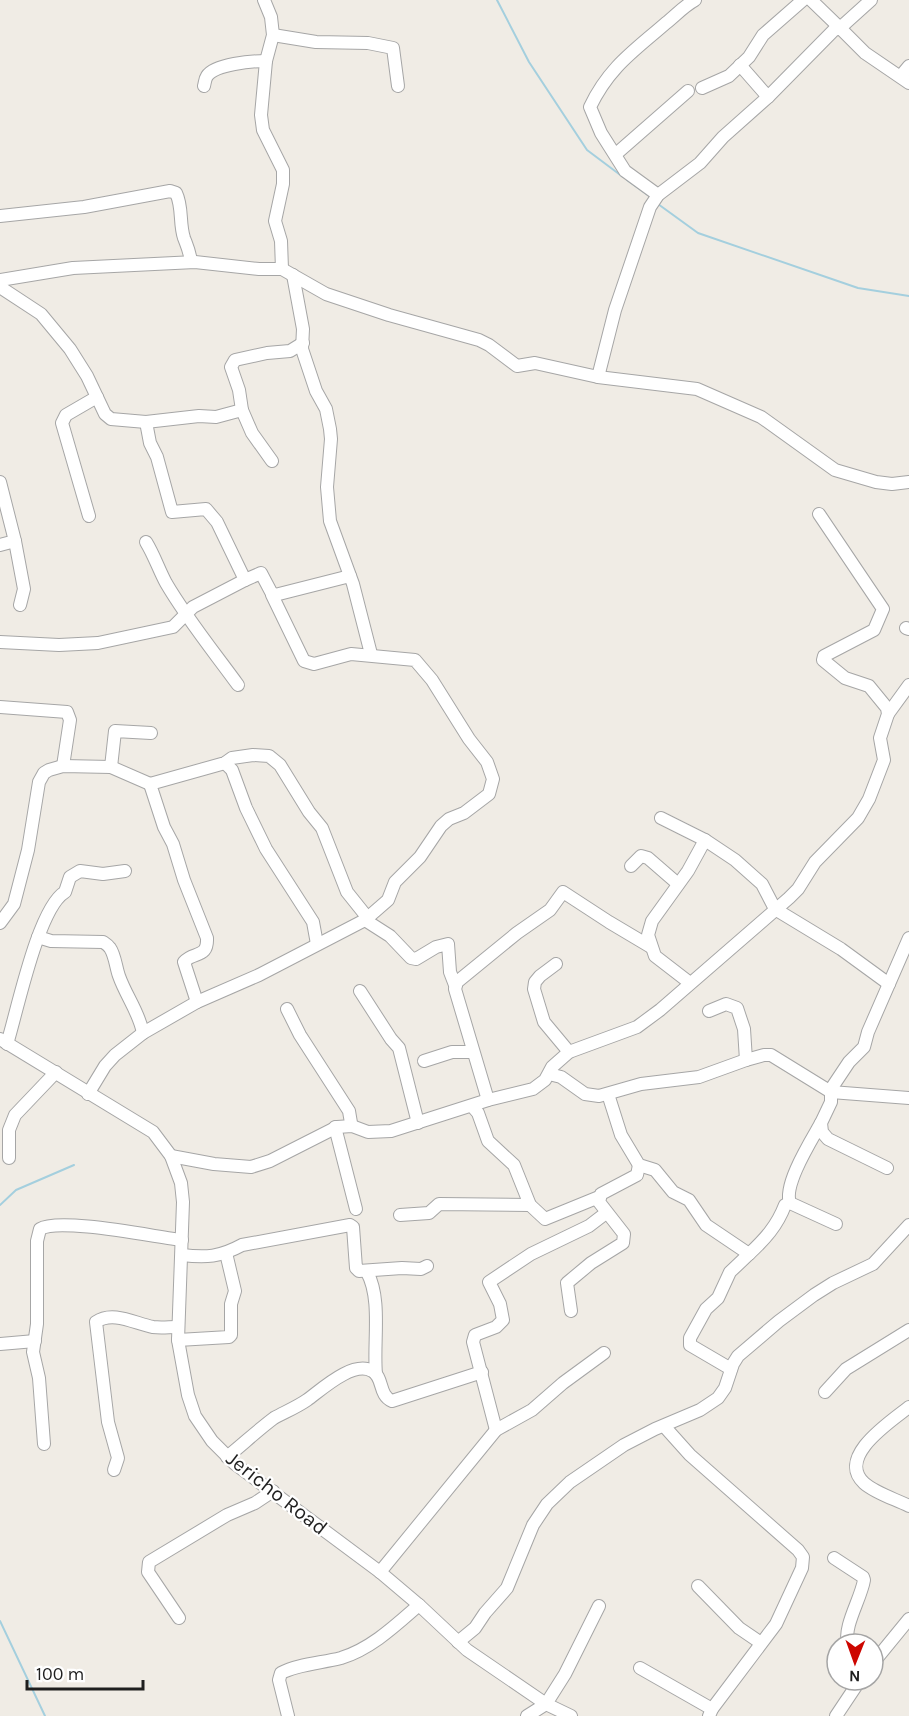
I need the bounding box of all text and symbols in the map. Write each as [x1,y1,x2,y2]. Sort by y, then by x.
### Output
street label: Jericho Road [222,1446,332,1540]
north arrow [825,1632,885,1692]
scale bar [27,1653,142,1691]
text: 100 m [36,1663,84,1685]
text: N [849,1667,861,1686]

